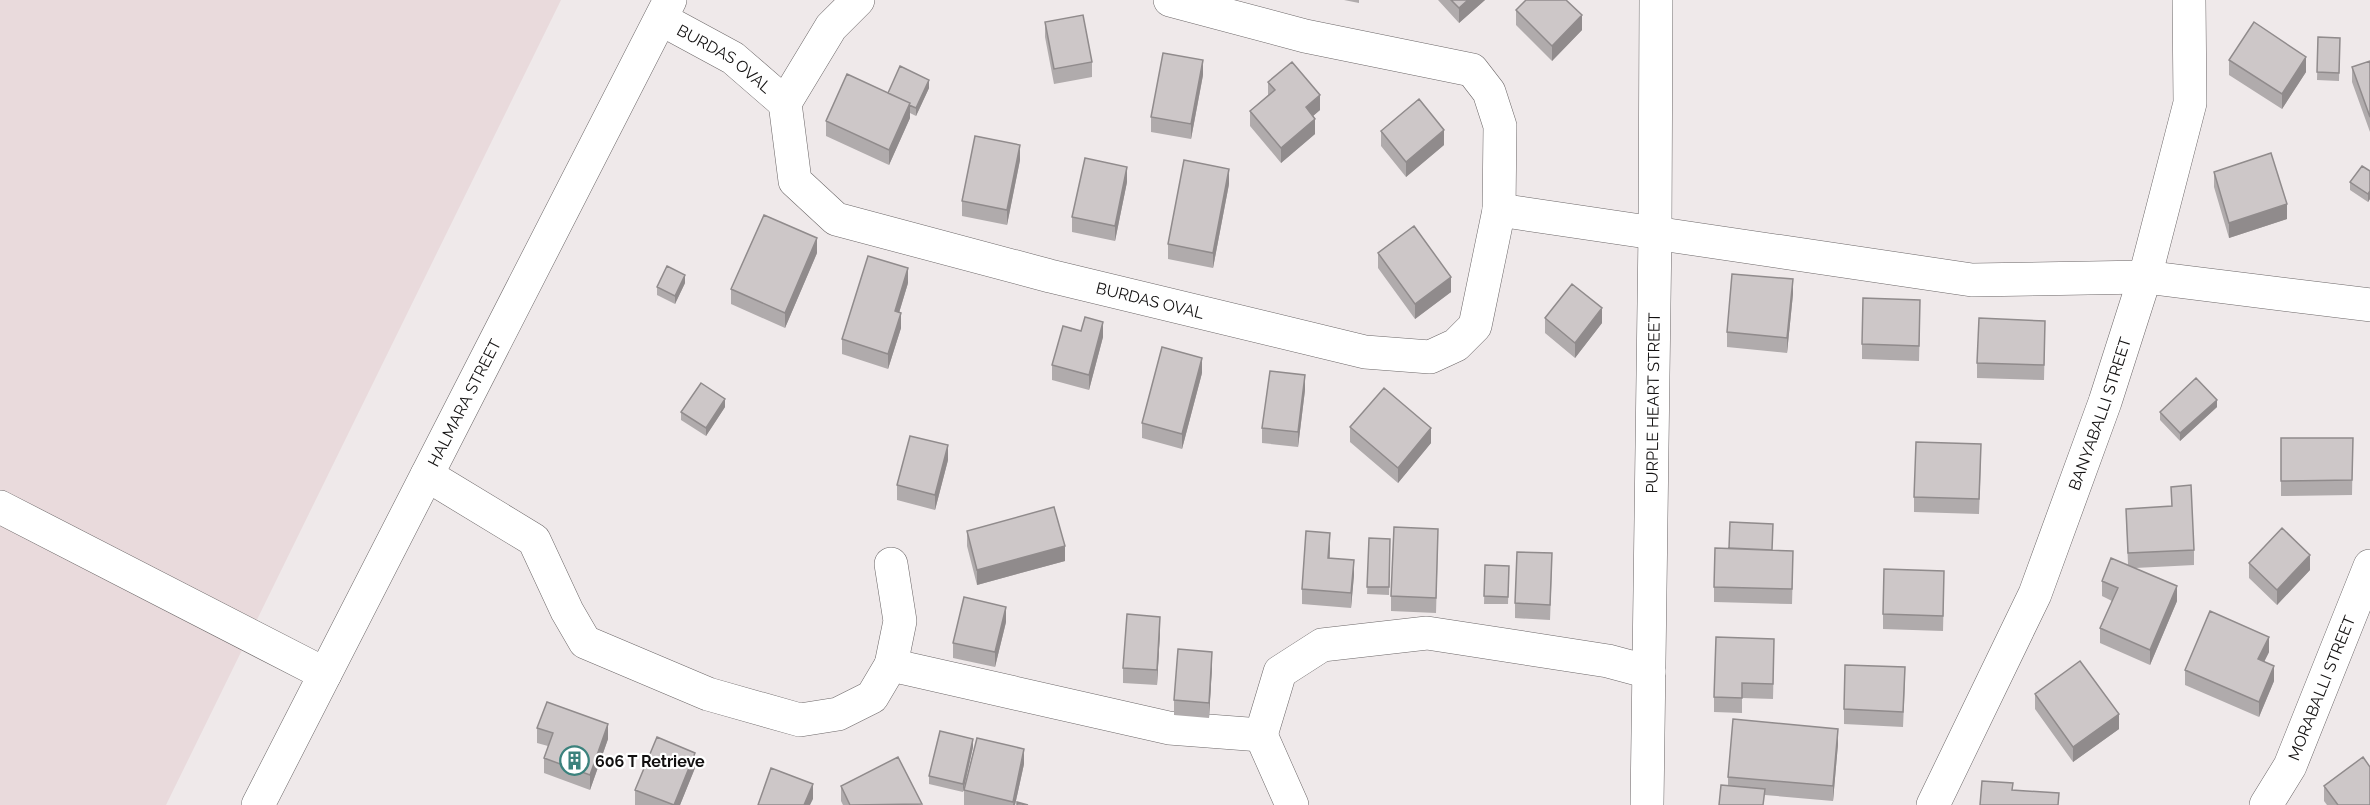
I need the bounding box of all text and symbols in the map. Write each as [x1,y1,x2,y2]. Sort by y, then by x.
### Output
street label: BURDAS OVAL [674,20,776,97]
street label: BURDAS OVAL [1094,278,1207,322]
street label: PURPLE HEART STREET [1642,312,1663,494]
street label: BANYABALLI STREET [2064,334,2135,493]
street label: HALMARA STREET [423,335,505,470]
street label: MORABALLI STREET [2284,612,2359,763]
building icon: 606 T Retrieve [558,745,590,777]
place label: 606 T Retrieve [595,752,705,771]

